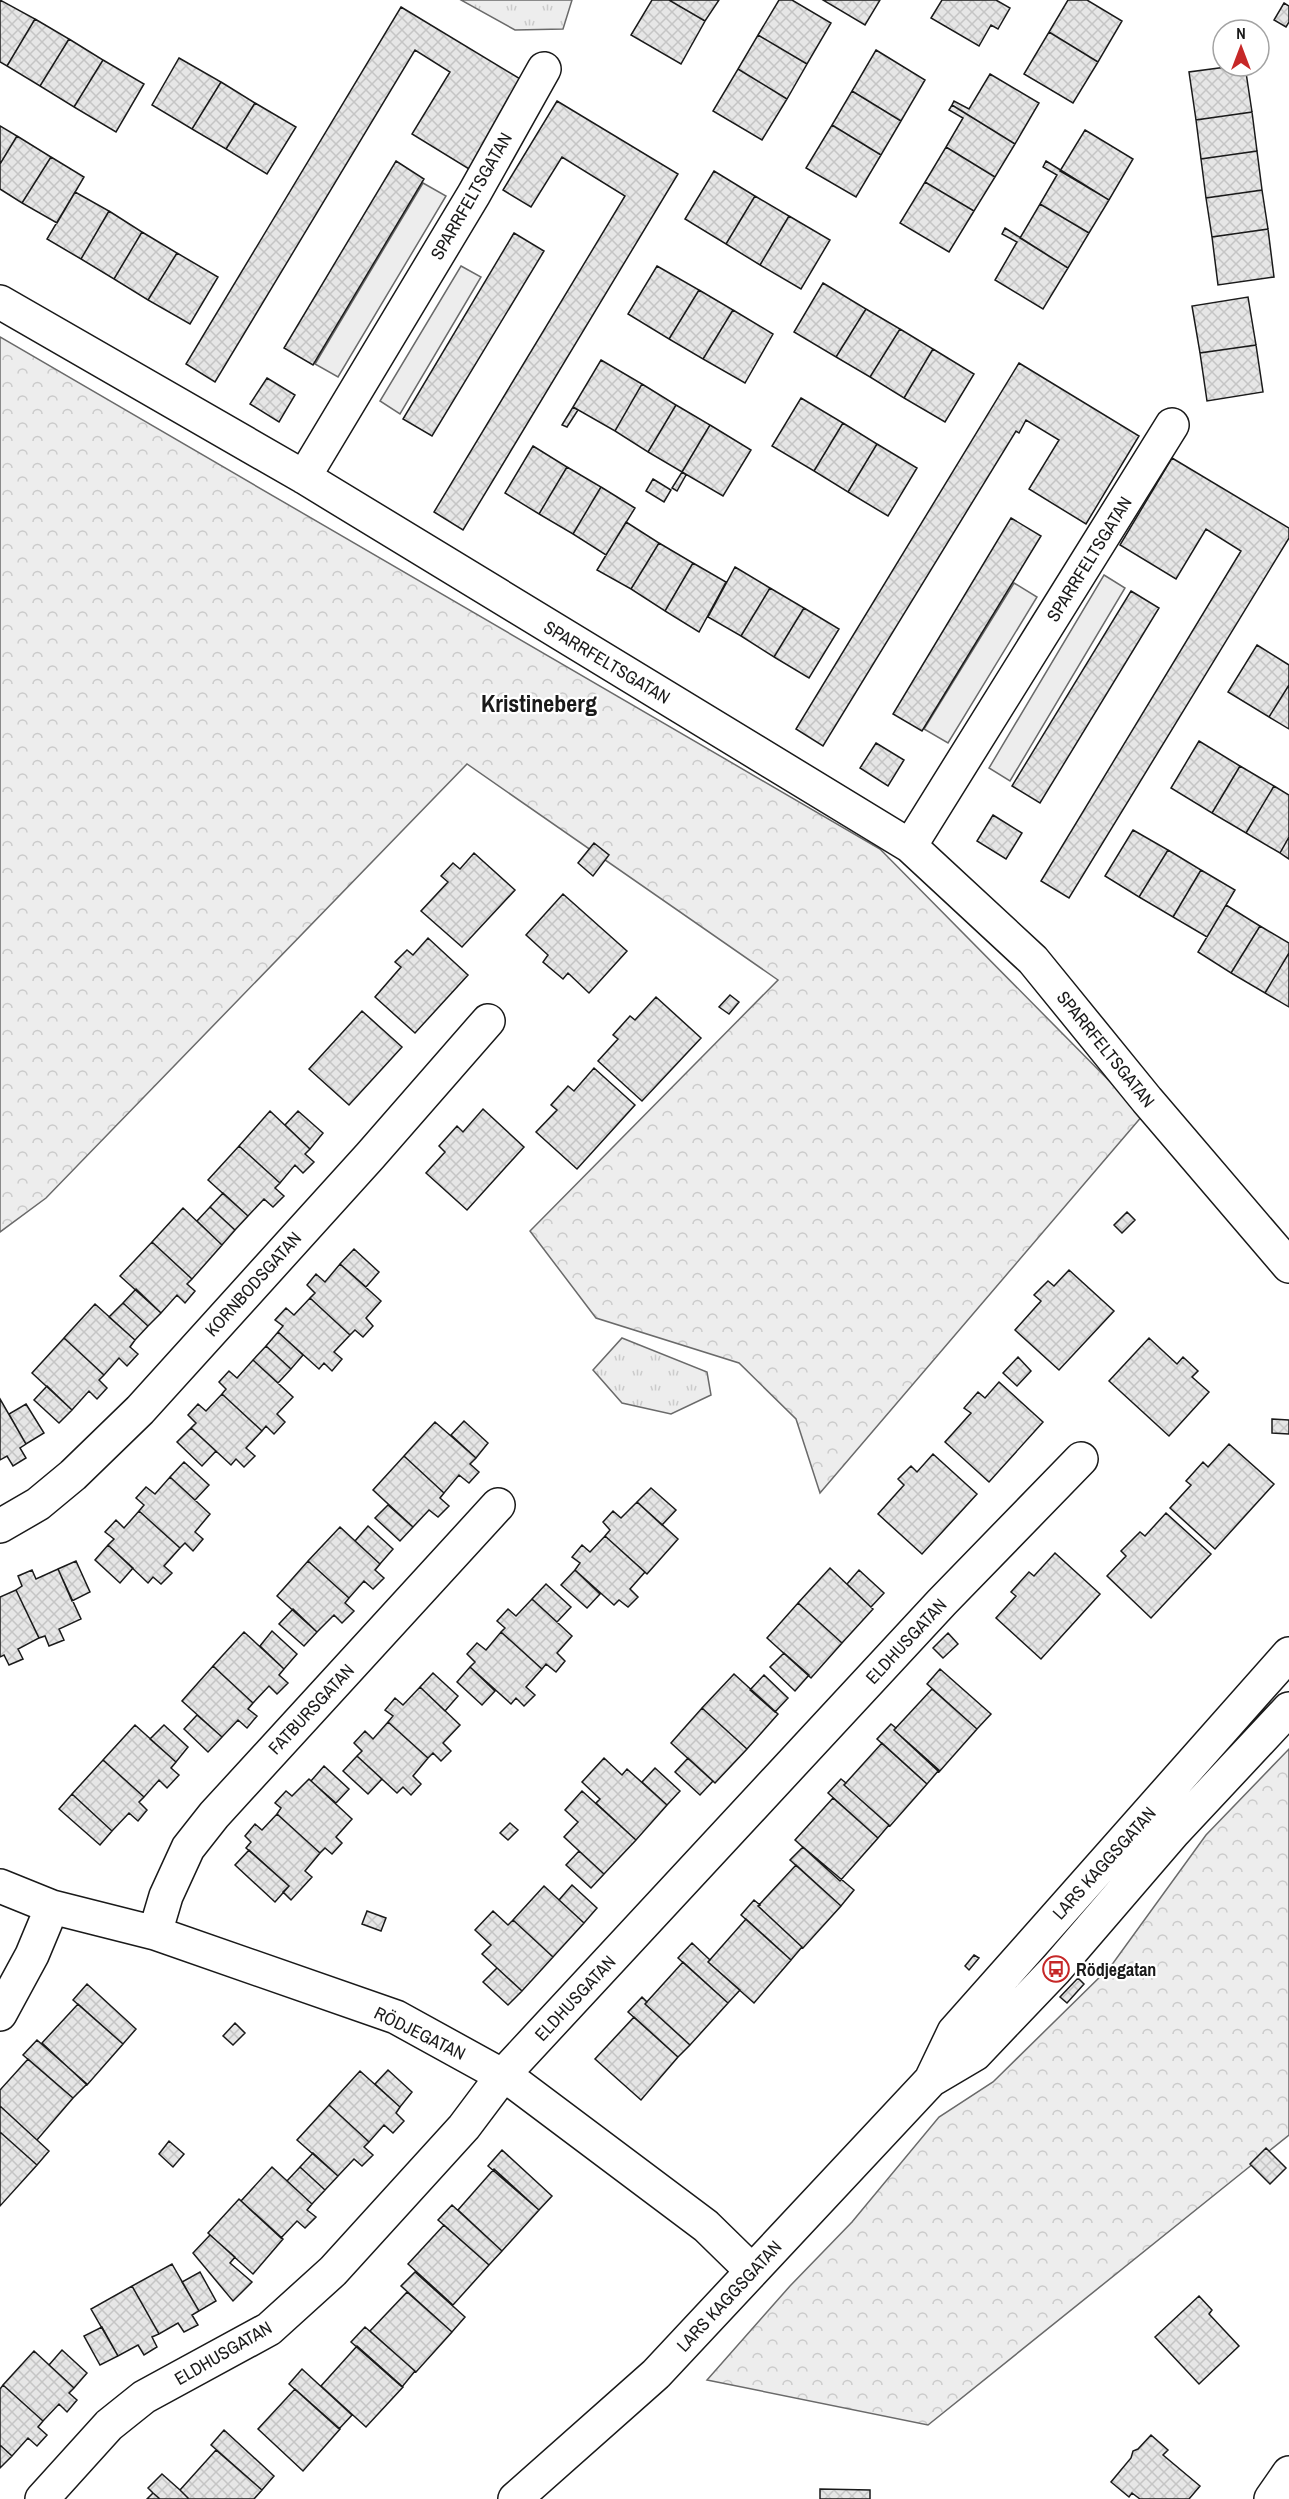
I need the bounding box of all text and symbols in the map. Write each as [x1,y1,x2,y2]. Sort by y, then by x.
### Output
north arrow [1211,18,1271,78]
text: N [1236,22,1246,44]
street label: SPARRFELTSGATAN [424,128,518,264]
street label: SPARRFELTSGATAN [1040,492,1138,626]
street label: SPARRFELTSGATAN [539,614,675,710]
district label: Kristineberg [481,687,597,719]
street label: SPARRFELTSGATAN [1051,985,1161,1113]
street label: KORNBODSGATAN [199,1226,307,1342]
street label: ELDHUSGATAN [860,1593,952,1689]
street label: FATBURSGATAN [262,1658,360,1760]
street label: LARS KAGGSGATAN [1047,1801,1161,1925]
street label: ELDHUSGATAN [529,1950,621,2046]
bus stop icon: Rödjegatan [1041,1954,1071,1984]
place label: Rödjegatan [1076,1957,1156,1982]
street label: RÖDJEGATAN [370,2000,470,2066]
street label: LARS KAGGSGATAN [671,2235,787,2357]
street label: ELDHUSGATAN [170,2315,276,2391]

